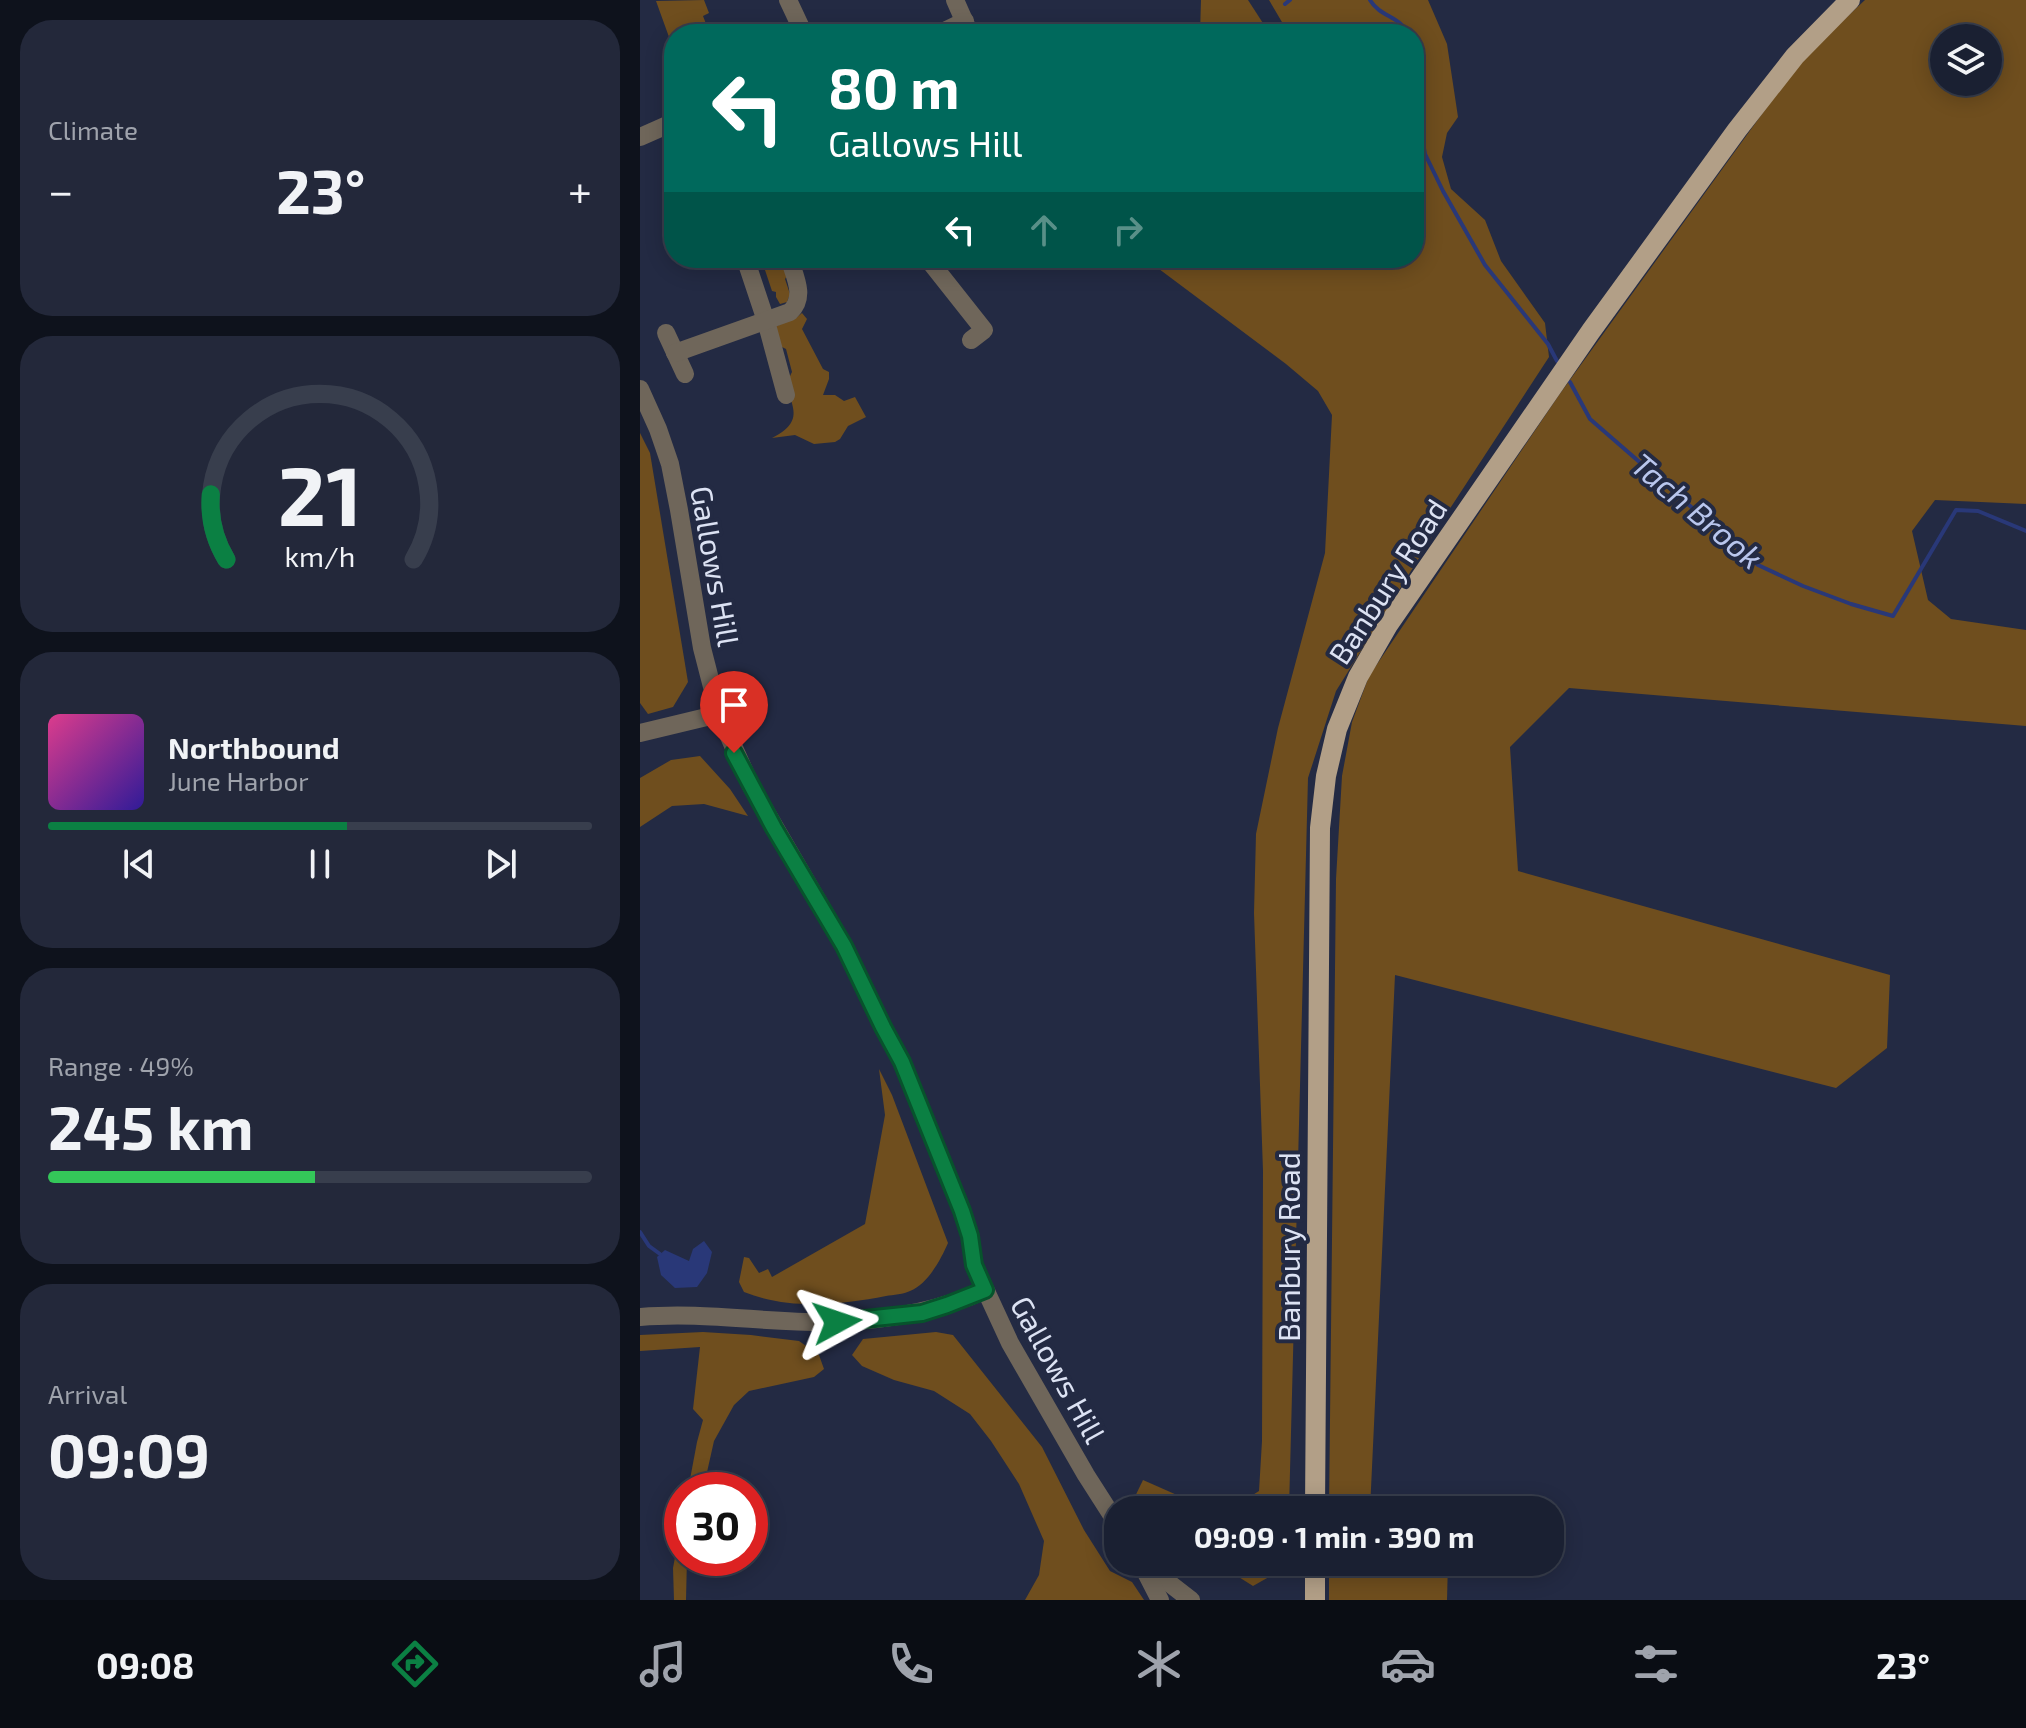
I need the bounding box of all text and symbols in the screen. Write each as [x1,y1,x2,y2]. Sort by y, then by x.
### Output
map controls [1930,24,2002,96]
button: layers [1930,24,2002,96]
text: 80 m [828,53,960,120]
icon: left [696,56,800,160]
text: Climate [48,114,138,145]
text: Gallows Hill [828,121,1022,164]
text: 23° [276,154,366,226]
text: − [48,163,74,216]
text: + [568,163,592,216]
icon: left [938,208,982,252]
icon: ahead [1022,208,1066,252]
icon: right [1106,208,1150,252]
text: 21 [278,443,362,543]
water label: Tach Brook [1625,444,1771,576]
street label: Gallows Hill [684,483,748,649]
street label: Banbury Road [1320,492,1454,670]
text: km/h [285,538,355,573]
pin [700,671,768,753]
icon: arrive [712,683,756,727]
text: Northbound [168,729,340,765]
text: June Harbor [168,765,309,796]
icon: previous [117,842,161,886]
icon: pause [298,842,342,886]
icon: next [479,842,523,886]
text: Range · 49% [48,1050,194,1081]
text: 245 km [48,1090,254,1162]
street label: Banbury Road [1270,1152,1306,1342]
position arrow [795,1280,879,1364]
street label: Gallows Hill [1004,1289,1114,1449]
text: Arrival [48,1378,127,1409]
text: 09:09 [48,1418,210,1490]
speed limit sign: 30 [664,1472,768,1576]
text: 09:09 · 1 min · 390 m [1194,1518,1474,1554]
icon: directions [387,1636,443,1692]
icon: music [635,1636,691,1692]
icon: phone [883,1636,939,1692]
icon: climate [1131,1636,1187,1692]
icon: car [1380,1636,1436,1692]
icon: filters [1628,1636,1684,1692]
text: 09:08 [96,1643,194,1686]
text: 23° [1876,1643,1930,1686]

